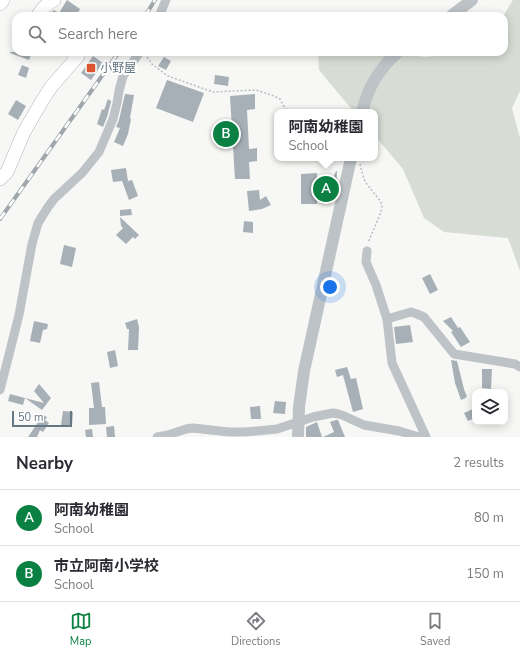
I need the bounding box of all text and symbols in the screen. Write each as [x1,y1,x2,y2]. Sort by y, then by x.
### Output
search box [12,12,508,56]
icon: search [26,23,48,45]
text: Search here [58,24,138,44]
place label: 小野屋 [100,60,136,76]
marker: 小野屋 [85,62,97,74]
popup [274,109,378,161]
text: 阿南幼稚園 [288,117,364,137]
pin: B [213,119,239,149]
text: School [288,137,328,155]
pin: A [313,174,339,204]
your location [320,277,340,297]
map controls [472,389,508,425]
button: layers [472,389,508,425]
scale bar [12,409,72,428]
text: 50 m [18,410,43,425]
text: Nearby [16,452,73,475]
text: 2 results [453,454,504,472]
text: 阿南幼稚園 [54,500,129,520]
text: A [24,509,34,527]
text: 80 m [474,509,504,527]
text: School [54,520,94,538]
text: 市立阿南小学校 [54,556,159,576]
text: B [25,565,33,583]
text: 150 m [466,565,504,583]
text: School [54,576,94,594]
tab: Map [70,610,92,649]
tab: Directions [231,610,281,649]
tab: Saved [420,610,450,649]

